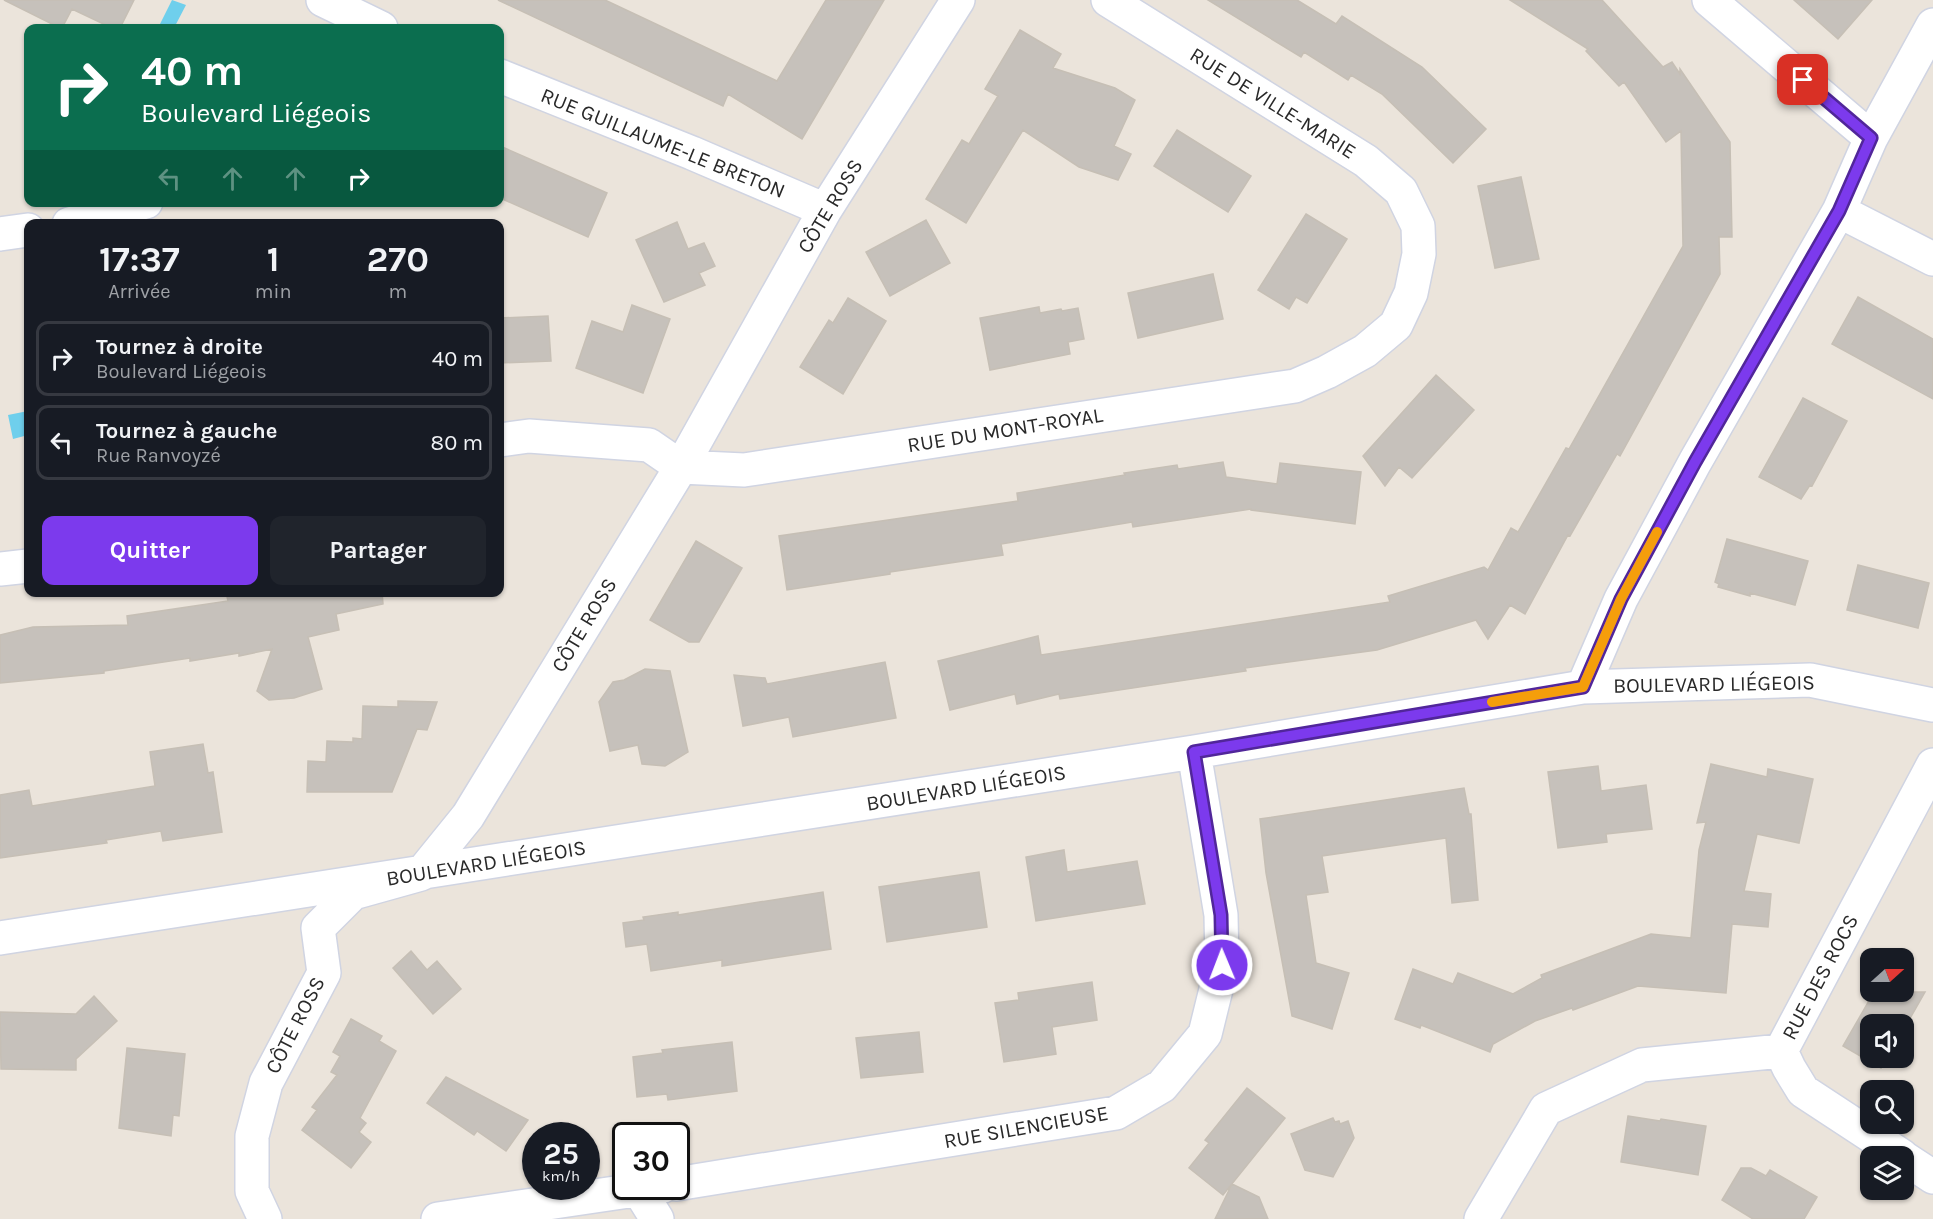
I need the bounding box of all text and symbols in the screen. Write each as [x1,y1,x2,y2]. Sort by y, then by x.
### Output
street label: RUE DE VILLE-MARIE [1186,42,1360,164]
text: 40 m [141,46,243,96]
icon: right [42,48,120,126]
pin [1777,54,1828,105]
icon: arrive [1786,63,1819,96]
street label: RUE GUILLAUME-LE BRETON [537,83,789,203]
text: Boulevard Liégeois [141,97,372,129]
street label: CÔTE ROSS [793,155,867,257]
icon: left [153,162,186,195]
icon: ahead [216,162,249,195]
icon: ahead [279,162,312,195]
icon: right [342,162,375,195]
text: 17:37 [99,238,180,280]
text: 1 [267,238,280,280]
text: 270 [367,238,429,280]
text: Arrivée [108,280,171,303]
text: min [255,280,292,303]
text: m [388,280,407,303]
text: Tournez à droite [96,334,263,360]
icon: right [45,342,78,375]
text: 40 m [432,346,483,372]
text: Boulevard Liégeois [96,360,267,383]
street label: RUE DU MONT-ROYAL [906,403,1105,457]
text: Tournez à gauche [96,418,277,444]
icon: left [45,426,78,459]
text: 80 m [431,430,483,456]
text: Rue Ranvoyzé [96,444,221,467]
button: Quitter [42,516,258,585]
button: Partager [270,516,486,585]
street label: CÔTE ROSS [547,574,621,676]
street label: BOULEVARD LIÉGEOIS [1613,670,1815,698]
street label: BOULEVARD LIÉGEOIS [864,760,1068,816]
street label: BOULEVARD LIÉGEOIS [384,835,588,891]
street label: RUE DES ROCS [1777,910,1863,1044]
position arrow [1190,933,1254,997]
north arrow [1860,948,1914,1002]
map controls [1860,948,1914,1200]
street label: CÔTE ROSS [260,973,330,1077]
button: sound [1860,1014,1914,1068]
button: search [1860,1080,1914,1134]
street label: RUE SILENCIEUSE [942,1101,1110,1153]
speed limit sign: 30 [612,1122,690,1200]
text: 25 [543,1136,579,1172]
button: layers [1860,1146,1914,1200]
text: km/h [542,1167,580,1185]

